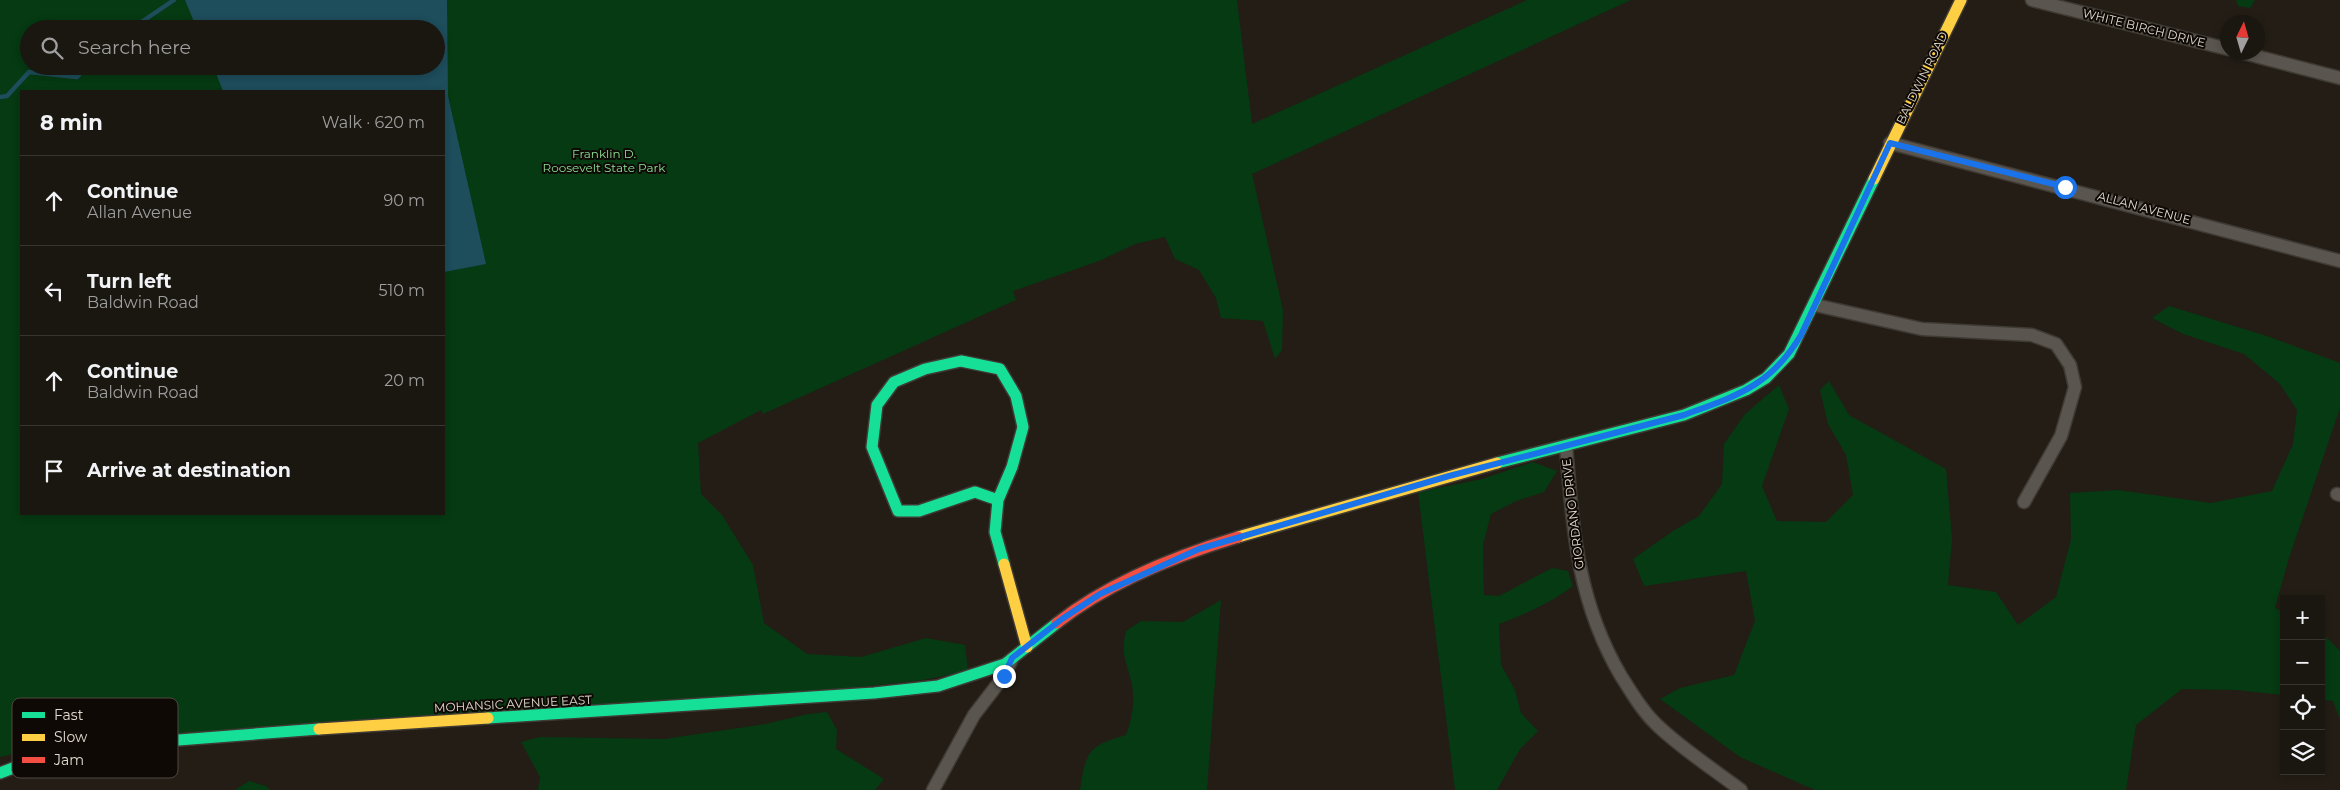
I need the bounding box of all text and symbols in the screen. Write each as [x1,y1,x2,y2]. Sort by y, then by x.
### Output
street label: WHITE BIRCH DRIVE [2081,5,2207,50]
north arrow [2220,15,2265,60]
search box [20,20,445,75]
street label: BALDWIN ROAD [1893,29,1950,127]
icon: search [38,34,66,62]
text: Search here [78,36,191,59]
text: 8 min [40,110,103,135]
text: Walk · 620 m [322,113,425,132]
park label: Franklin D. Roosevelt State Park [543,146,666,175]
route start [2054,176,2077,199]
text: Continue [87,180,178,203]
icon: ahead [40,187,68,215]
street label: ALLAN AVENUE [2096,188,2192,227]
text: 90 m [383,191,425,210]
text: Allan Avenue [87,203,192,222]
text: Turn left [87,270,172,293]
icon: left [40,277,68,305]
text: 510 m [378,281,425,300]
text: Baldwin Road [87,293,199,312]
text: Continue [87,360,178,383]
icon: ahead [40,367,68,395]
text: 20 m [384,371,425,390]
text: Baldwin Road [87,383,199,402]
icon: arrive [40,457,68,485]
street label: GIORDANO DRIVE [1558,458,1587,570]
text: Arrive at destination [87,459,291,482]
map controls [2280,595,2325,775]
button: + [2280,595,2325,640]
button: − [2280,640,2325,685]
route end [993,665,1016,688]
button: locate [2280,685,2325,730]
street label: MOHANSIC AVENUE EAST [434,692,592,715]
legend [12,698,178,778]
text: Fast [54,706,84,724]
text: Slow [54,728,88,746]
button: layers [2280,730,2325,775]
text: Jam [53,751,84,769]

